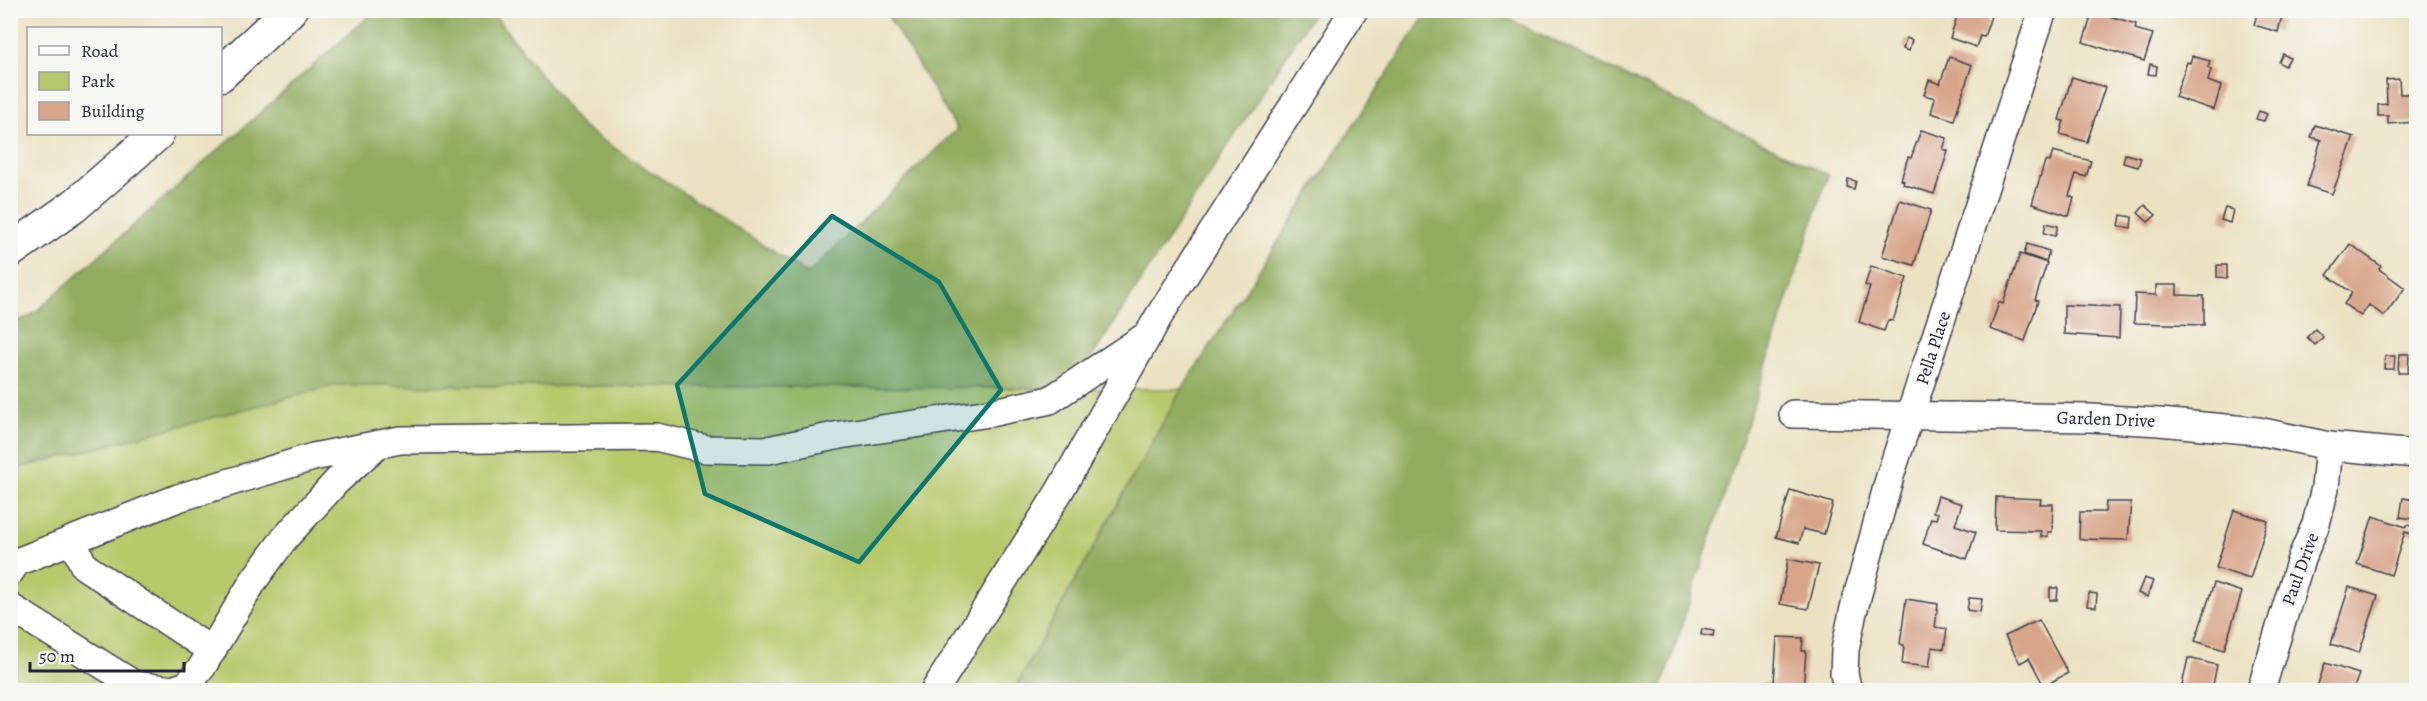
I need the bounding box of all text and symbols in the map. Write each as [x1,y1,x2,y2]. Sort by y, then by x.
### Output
legend [27,27,222,135]
text: Road [81,39,119,63]
text: Park [81,69,115,93]
text: Building [81,99,145,123]
street label: Pella Place [1910,308,1956,388]
street label: Garden Drive [2056,405,2156,433]
street label: Paul Drive [2276,529,2324,609]
scale bar [30,635,184,673]
text: 50 m [39,644,75,668]

